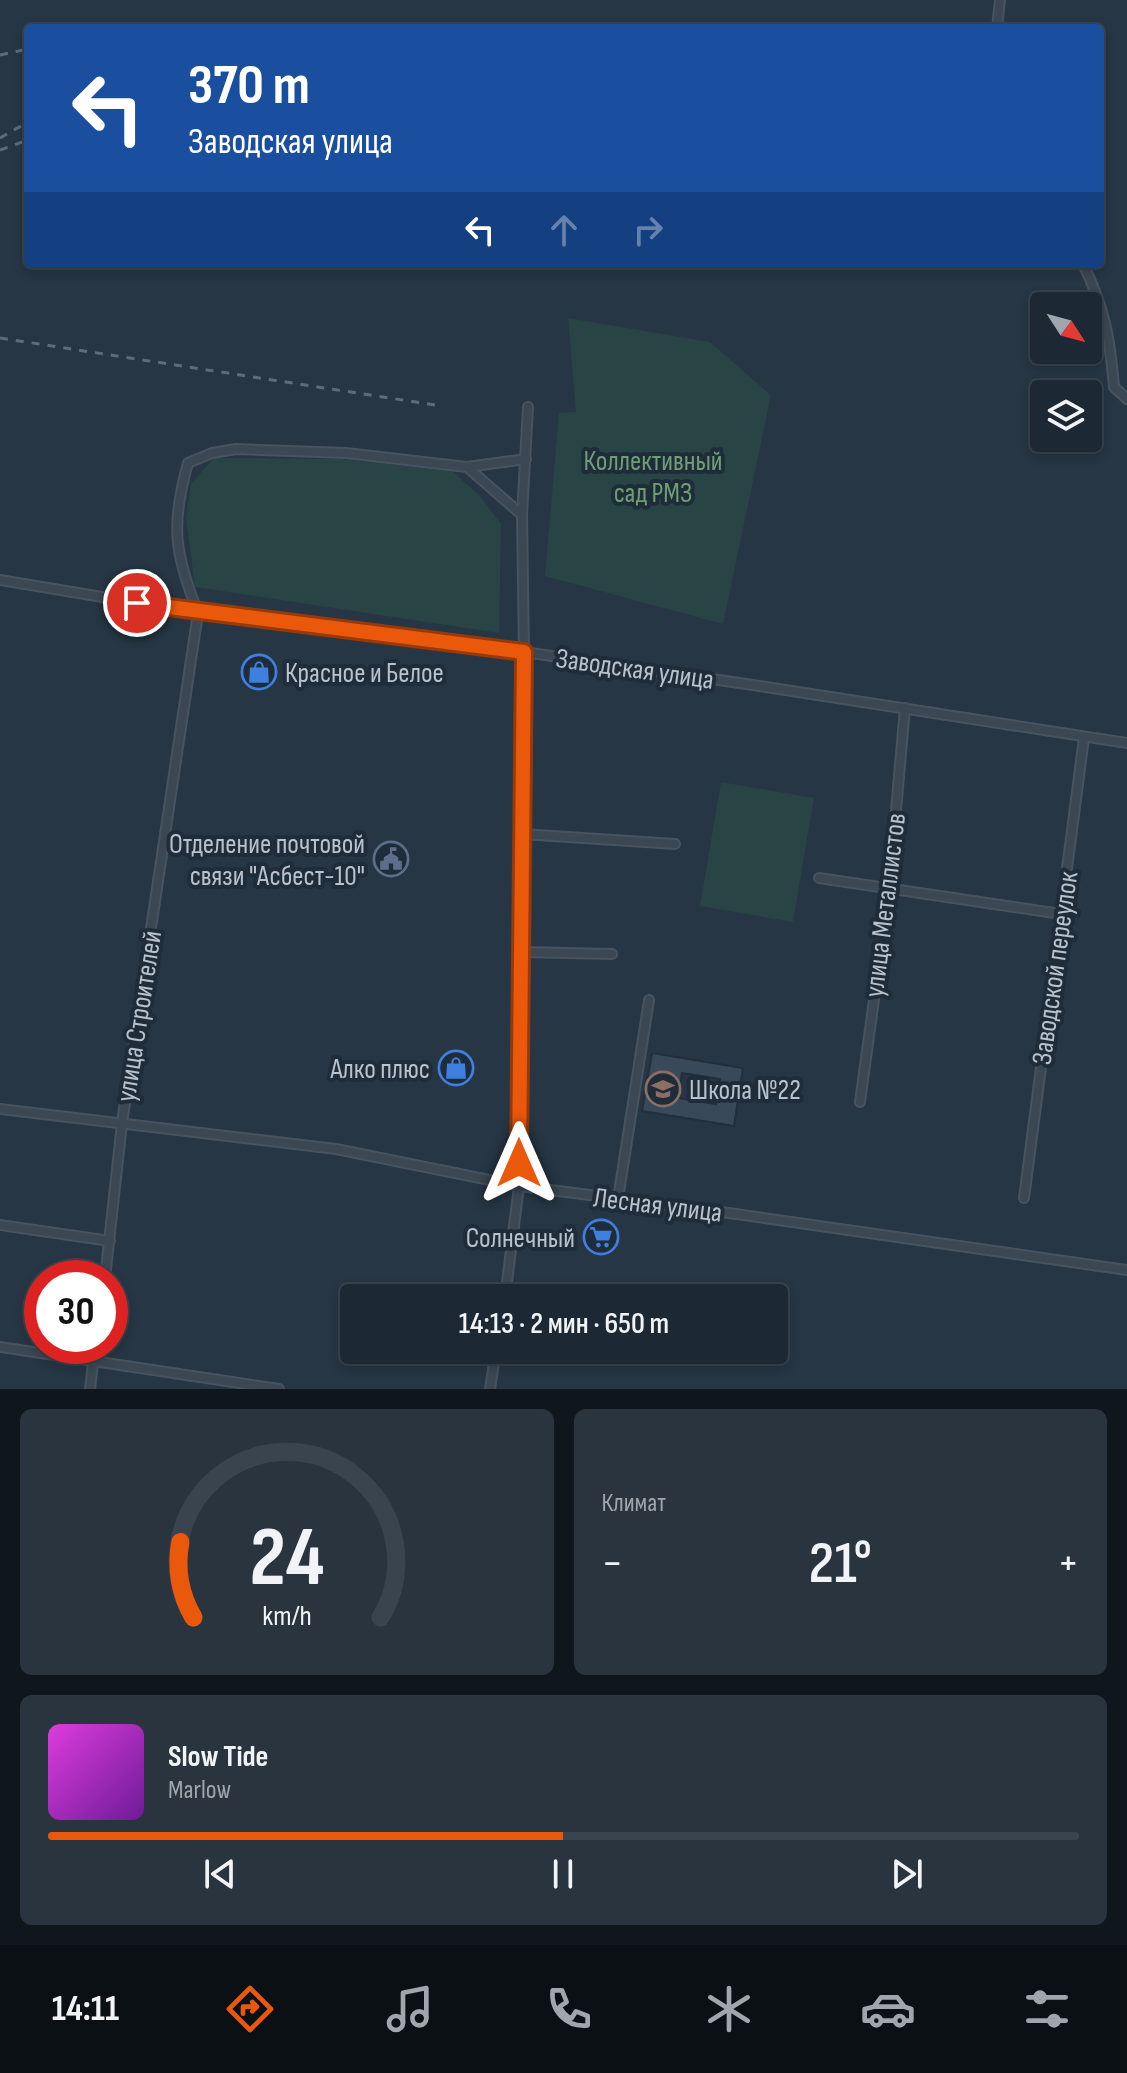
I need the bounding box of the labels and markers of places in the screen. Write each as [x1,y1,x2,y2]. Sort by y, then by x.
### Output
pin [103,569,171,637]
shop icon: Красное и Белое [240,653,278,691]
place label: Красное и Белое [285,657,444,690]
place label: Отделение почтовой связи "Асбест-10" [169,828,365,893]
public building icon: Отделение почтовой связи "Асбест-10" [372,840,410,878]
shop icon: Алко плюс [437,1049,475,1087]
place label: Алко плюс [330,1053,430,1086]
school or university icon: Школа №22 [644,1070,682,1108]
place label: Школа №22 [689,1074,801,1107]
supermarket icon: Солнечный [582,1218,620,1256]
place label: Солнечный [466,1222,575,1255]

